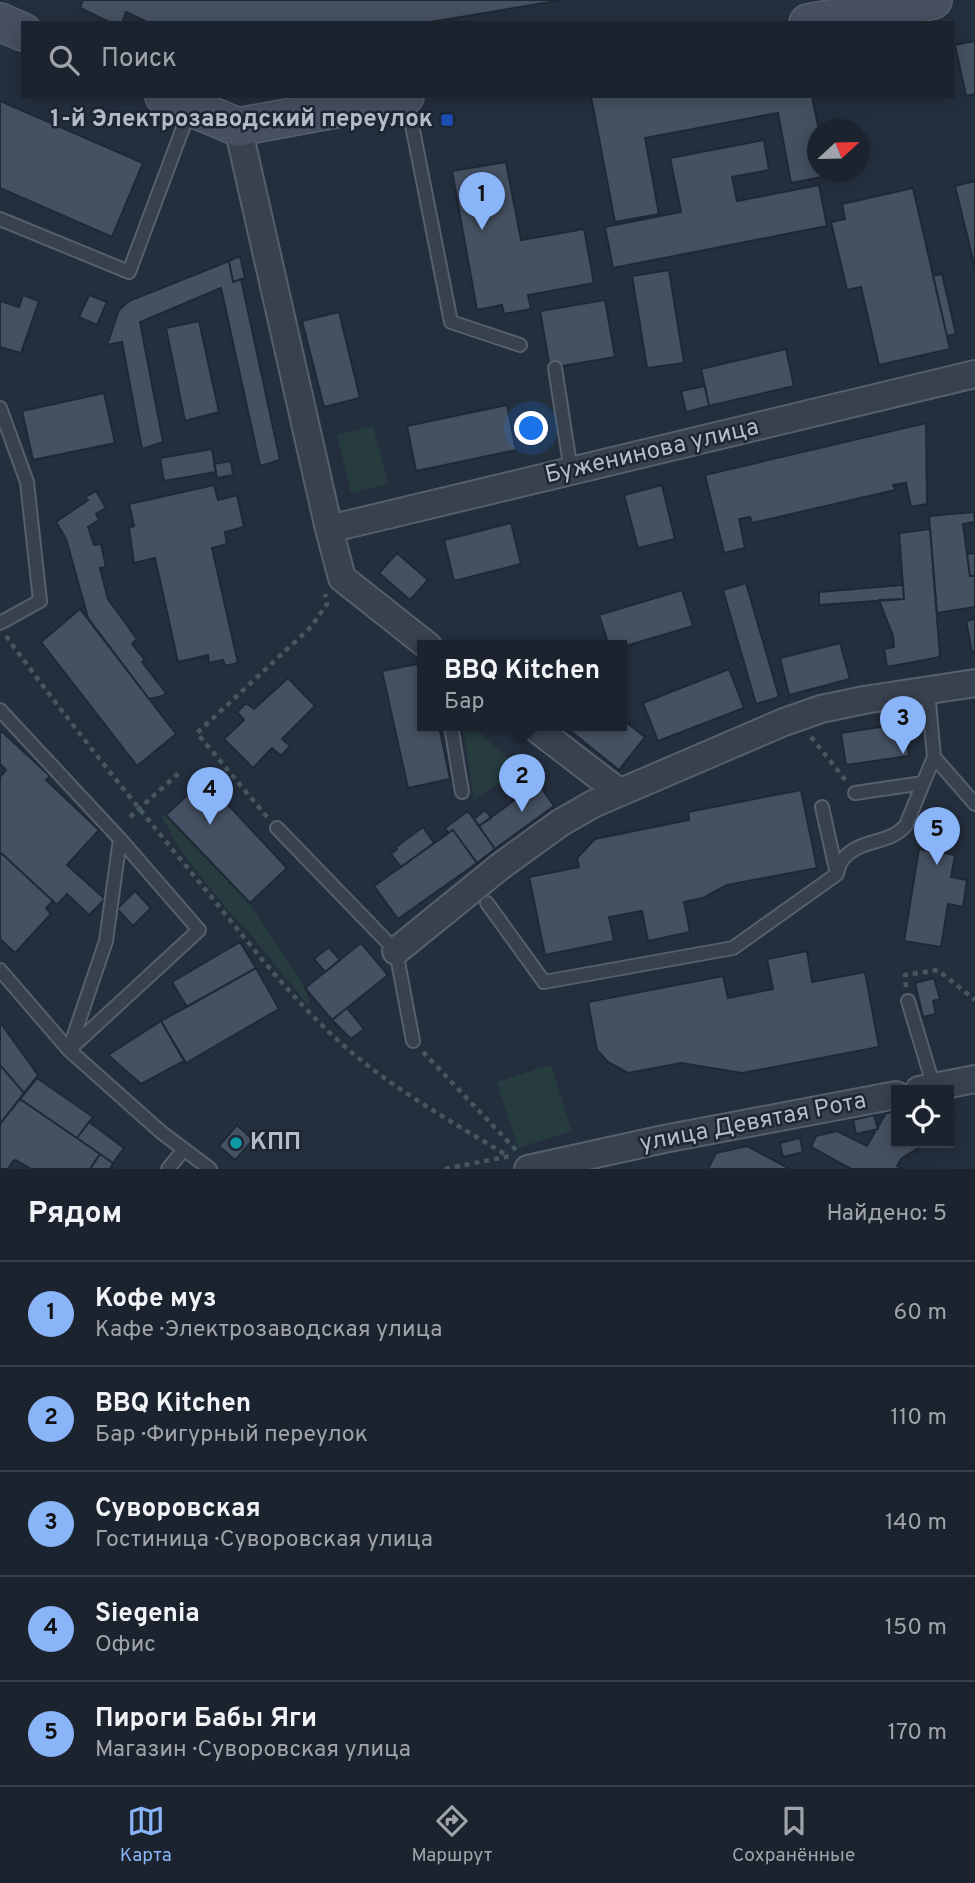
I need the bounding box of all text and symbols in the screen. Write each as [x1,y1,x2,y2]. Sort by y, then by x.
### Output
search box [21,21,954,98]
icon: search [45,41,83,79]
text: Поиск [101,43,177,76]
place label: 1-й Электрозаводский переулок [50,105,433,135]
marker: 1-й Электрозаводский переулок [439,112,455,128]
north arrow [807,119,870,182]
pin: 1 [459,172,505,230]
your location [514,411,548,445]
street label: Буженинова улица [542,413,762,491]
popup [417,640,627,731]
text: BBQ Kitchen [444,655,600,688]
text: Бар [444,688,484,717]
pin: 3 [880,696,926,754]
pin: 2 [499,754,545,812]
pin: 4 [187,767,233,825]
pin: 5 [914,807,960,865]
map controls [891,1085,954,1148]
button: locate [891,1085,954,1148]
street label: улица Девятая Рота [637,1086,869,1160]
place label: КПП [250,1128,301,1158]
marker: КПП [228,1135,244,1151]
text: Рядом [28,1196,122,1233]
text: Найдено: 5 [826,1200,947,1229]
text: Кофе муз [95,1283,217,1316]
text: 1 [46,1299,56,1328]
text: 60 m [894,1299,947,1328]
text: Кафе · Электрозаводская улица [95,1316,442,1345]
text: BBQ Kitchen [95,1388,251,1421]
text: 2 [44,1404,58,1433]
text: 110 m [890,1404,947,1433]
text: Бар · Фигурный переулок [95,1421,368,1450]
text: Суворовская [95,1493,261,1526]
text: 3 [44,1509,58,1538]
text: 140 m [885,1509,947,1538]
text: Гостиница · Суворовская улица [95,1526,433,1555]
text: Siegenia [95,1598,200,1631]
text: 4 [44,1614,58,1643]
text: 150 m [885,1614,947,1643]
text: Офис [95,1631,156,1660]
text: Пироги Бабы Яги [95,1703,317,1736]
text: 5 [44,1719,58,1748]
text: 170 m [888,1719,947,1748]
text: Магазин · Суворовская улица [95,1736,411,1765]
tab: Карта [120,1802,172,1868]
tab: Маршрут [411,1802,492,1868]
tab: Сохранённые [732,1802,855,1868]

